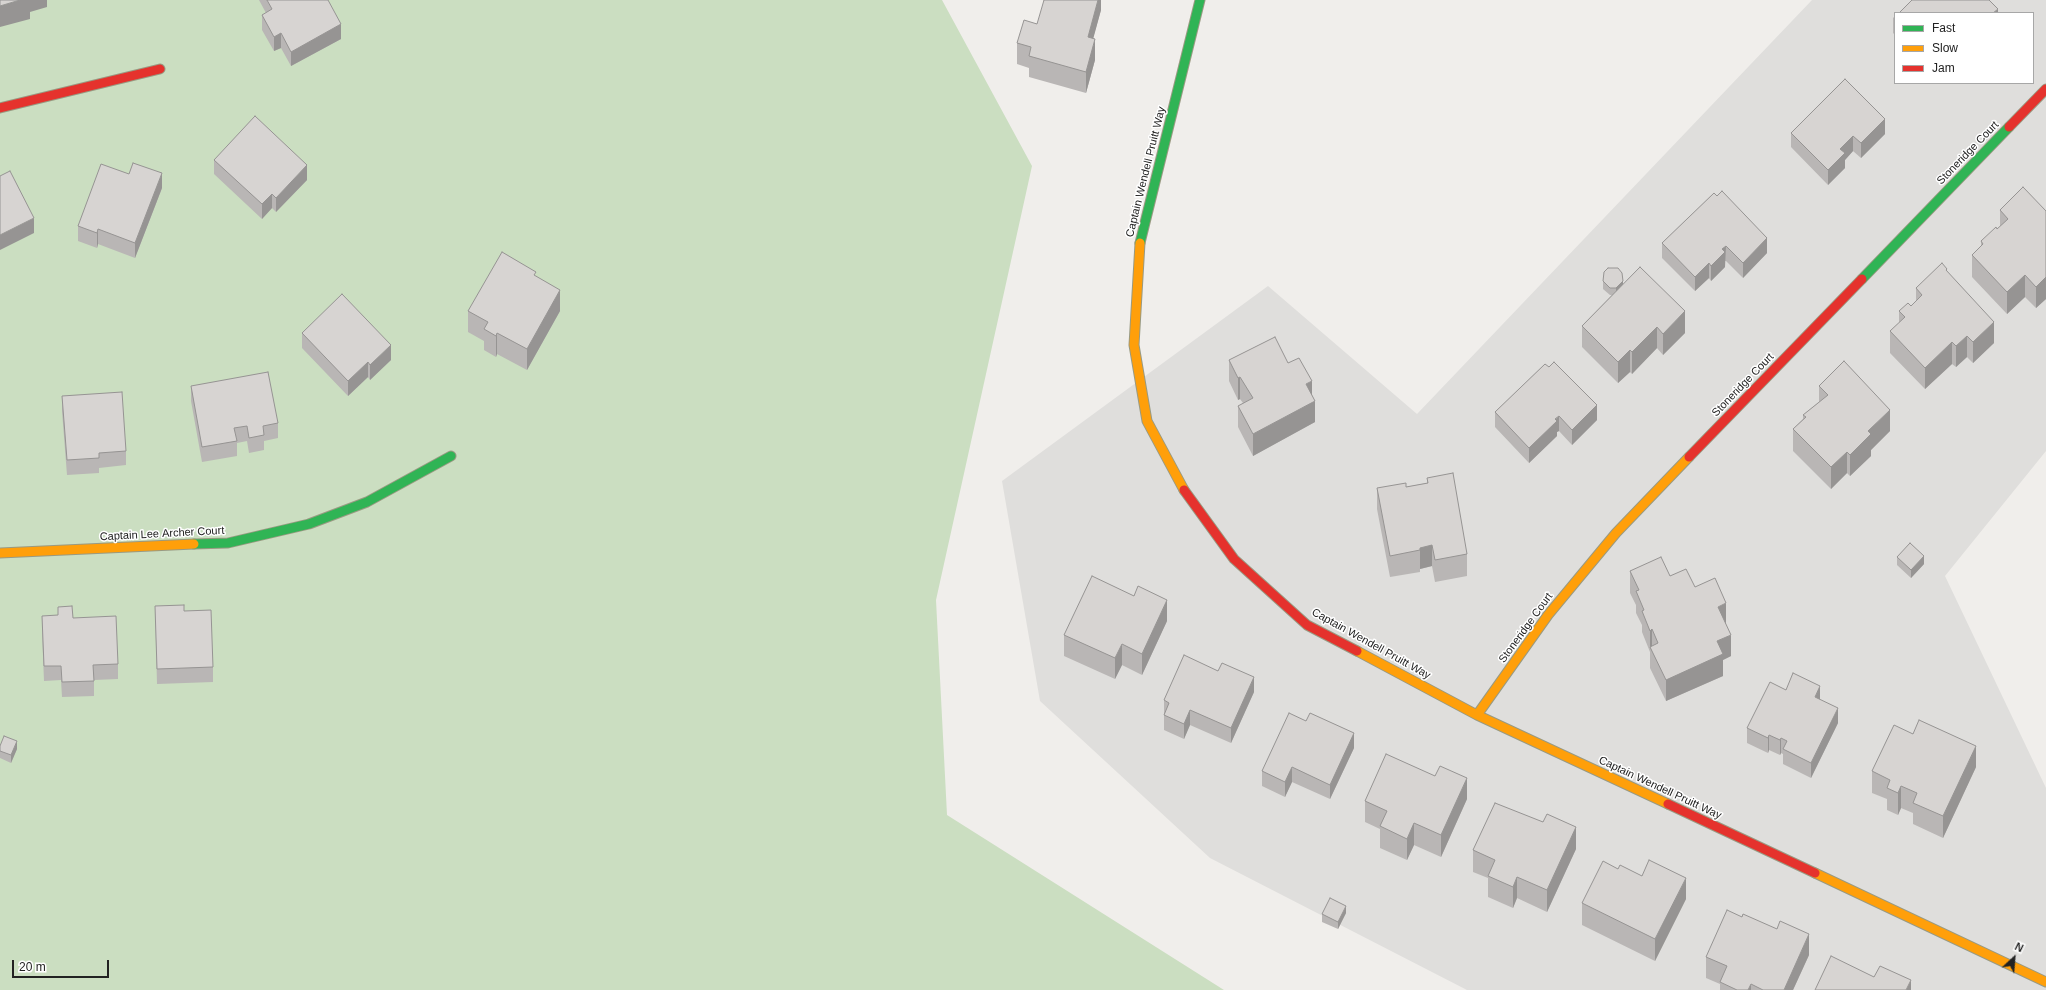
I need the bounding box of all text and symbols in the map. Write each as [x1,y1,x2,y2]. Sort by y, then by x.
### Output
legend [1894,12,2034,84]
text: Fast [1932,21,1955,35]
text: Slow [1932,41,1958,55]
text: Jam [1932,61,1955,75]
street label: Captain Wendell Pruitt Way [1123,105,1169,239]
street label: Stoneridge Court [1934,119,2002,187]
street label: Stoneridge Court [1709,351,1777,419]
street label: Captain Lee Archer Court [99,524,225,544]
street label: Stoneridge Court [1496,590,1556,666]
street label: Captain Wendell Pruitt Way [1309,606,1433,682]
street label: Captain Wendell Pruitt Way [1597,754,1723,822]
north arrow [1994,938,2034,978]
text: N [2013,940,2025,954]
scale bar [14,952,111,978]
text: 20 m [19,960,46,974]

